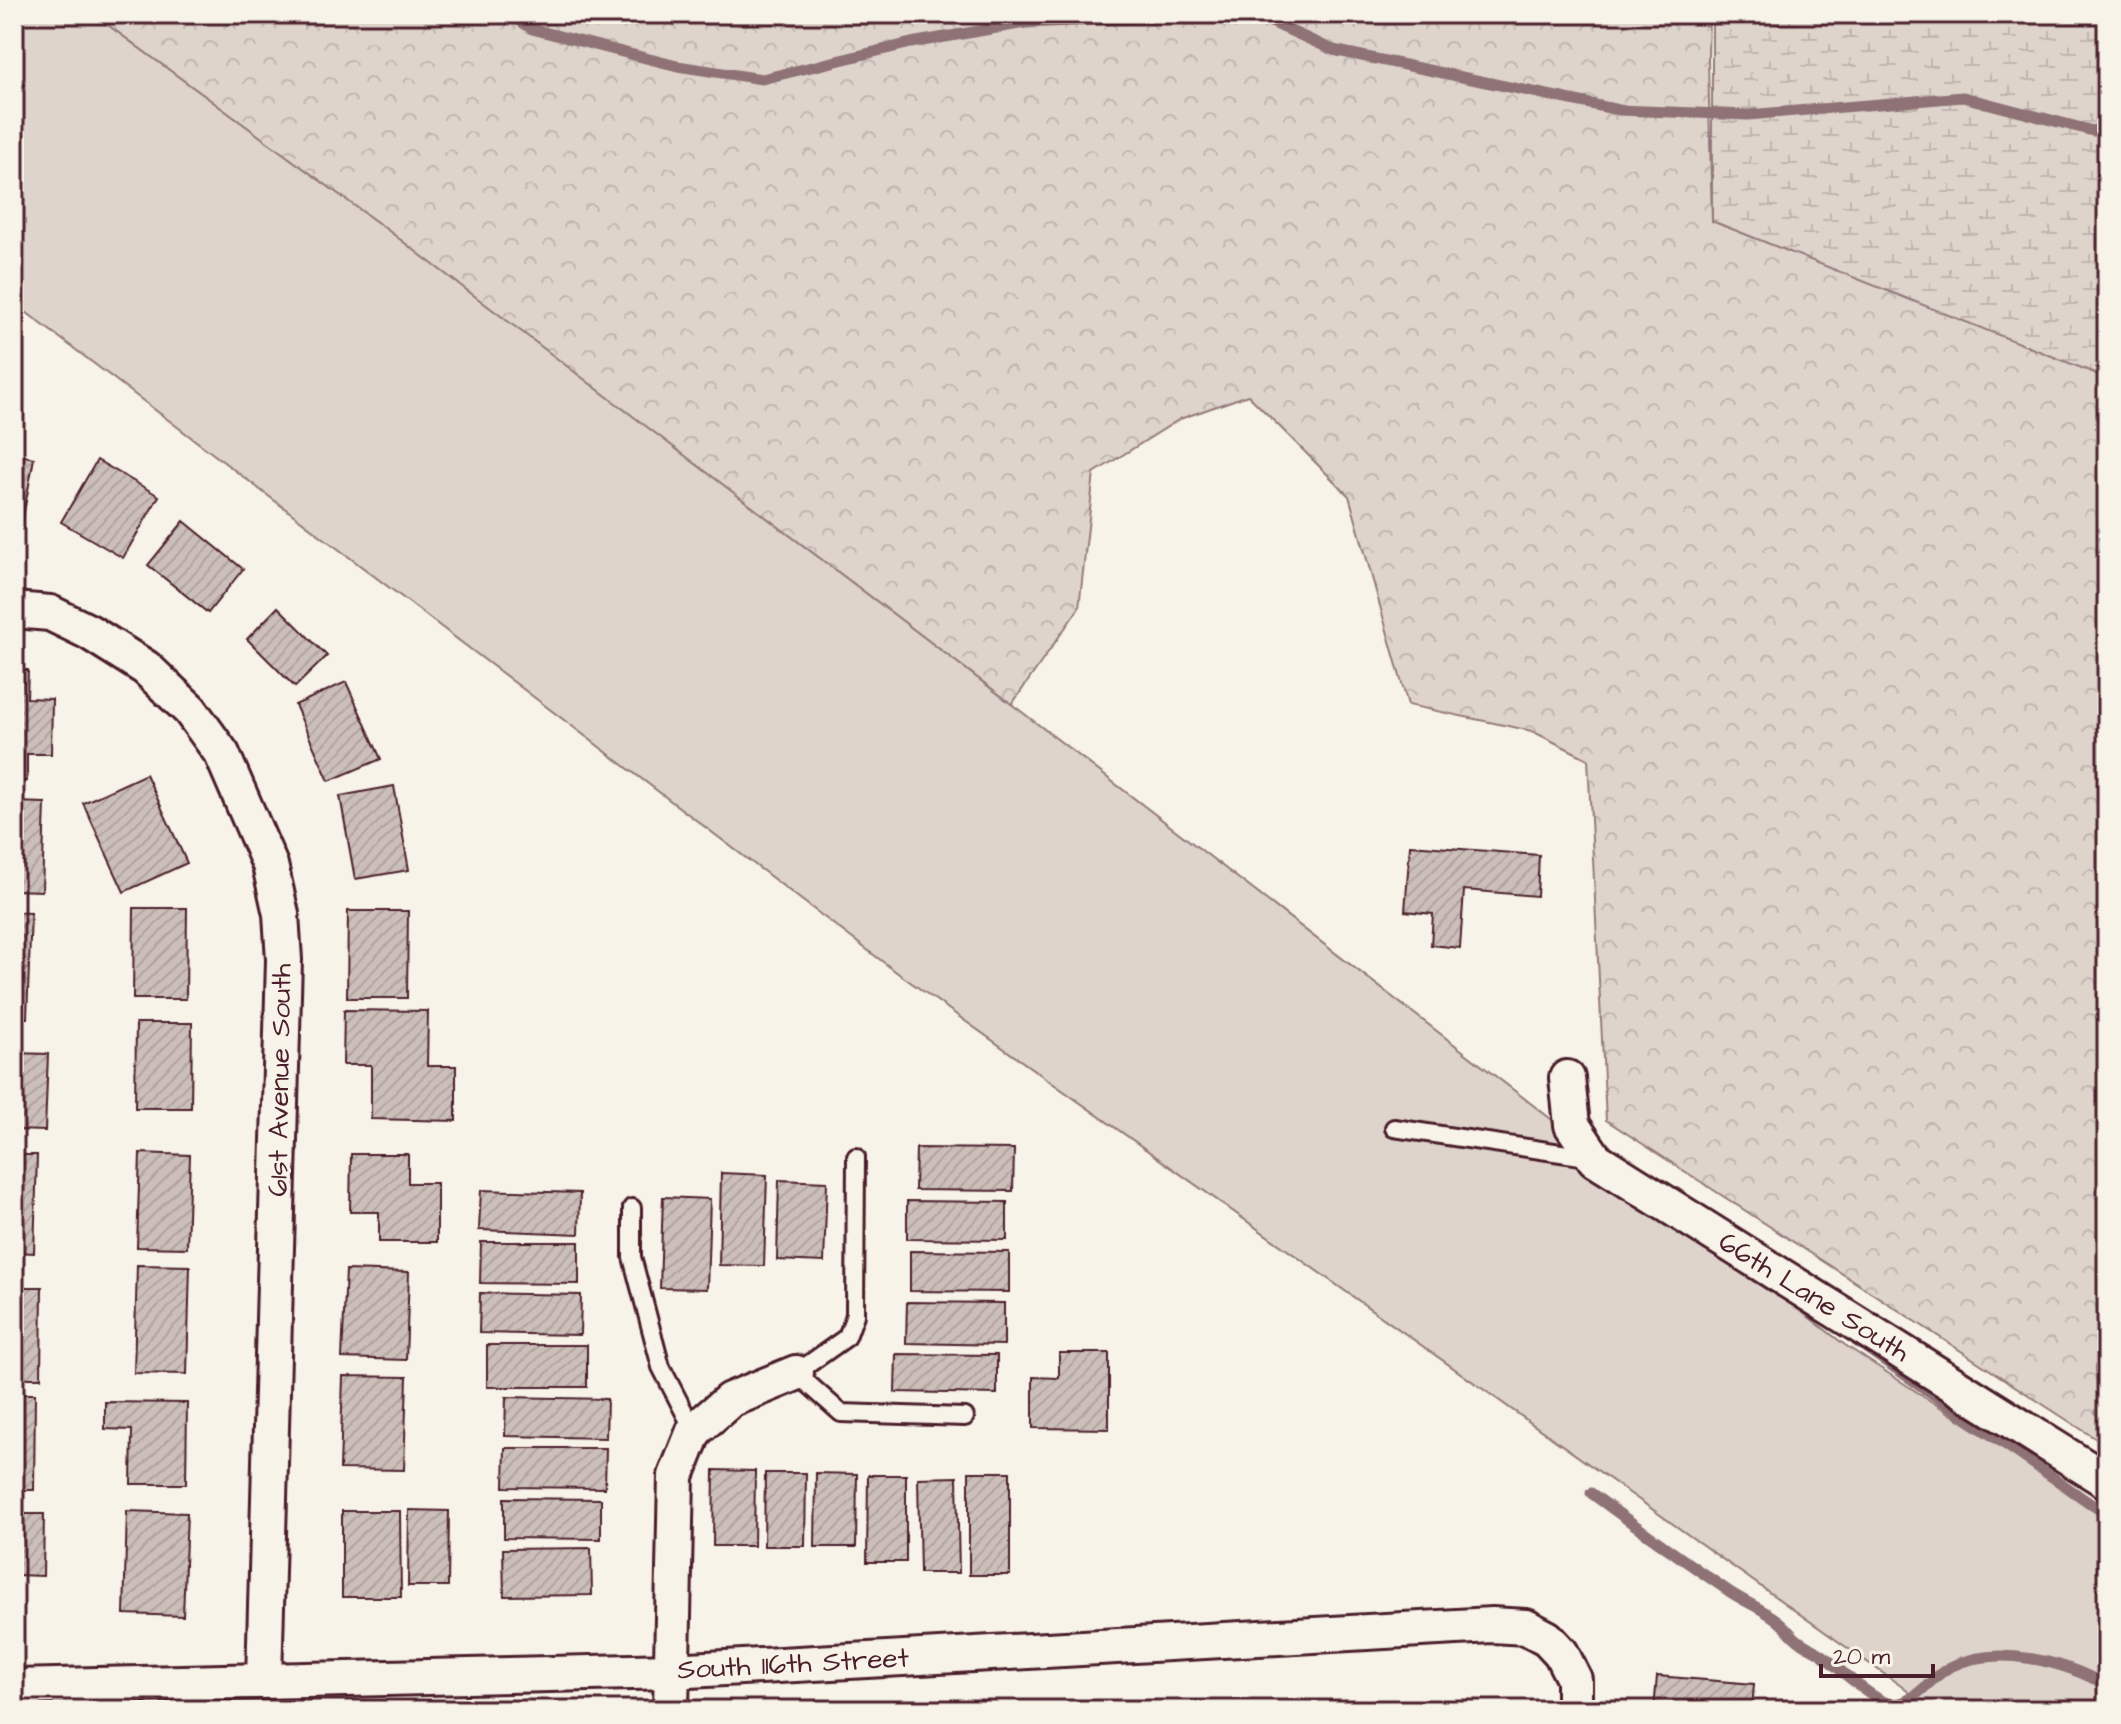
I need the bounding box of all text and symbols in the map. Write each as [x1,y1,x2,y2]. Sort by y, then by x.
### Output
street label: 61st Avenue South [258,963,302,1197]
street label: 66th Lane South [1711,1223,1917,1372]
scale bar [1821,1628,1933,1678]
street label: South 116th Street [676,1638,910,1690]
text: 20 m [1833,1640,1890,1674]

